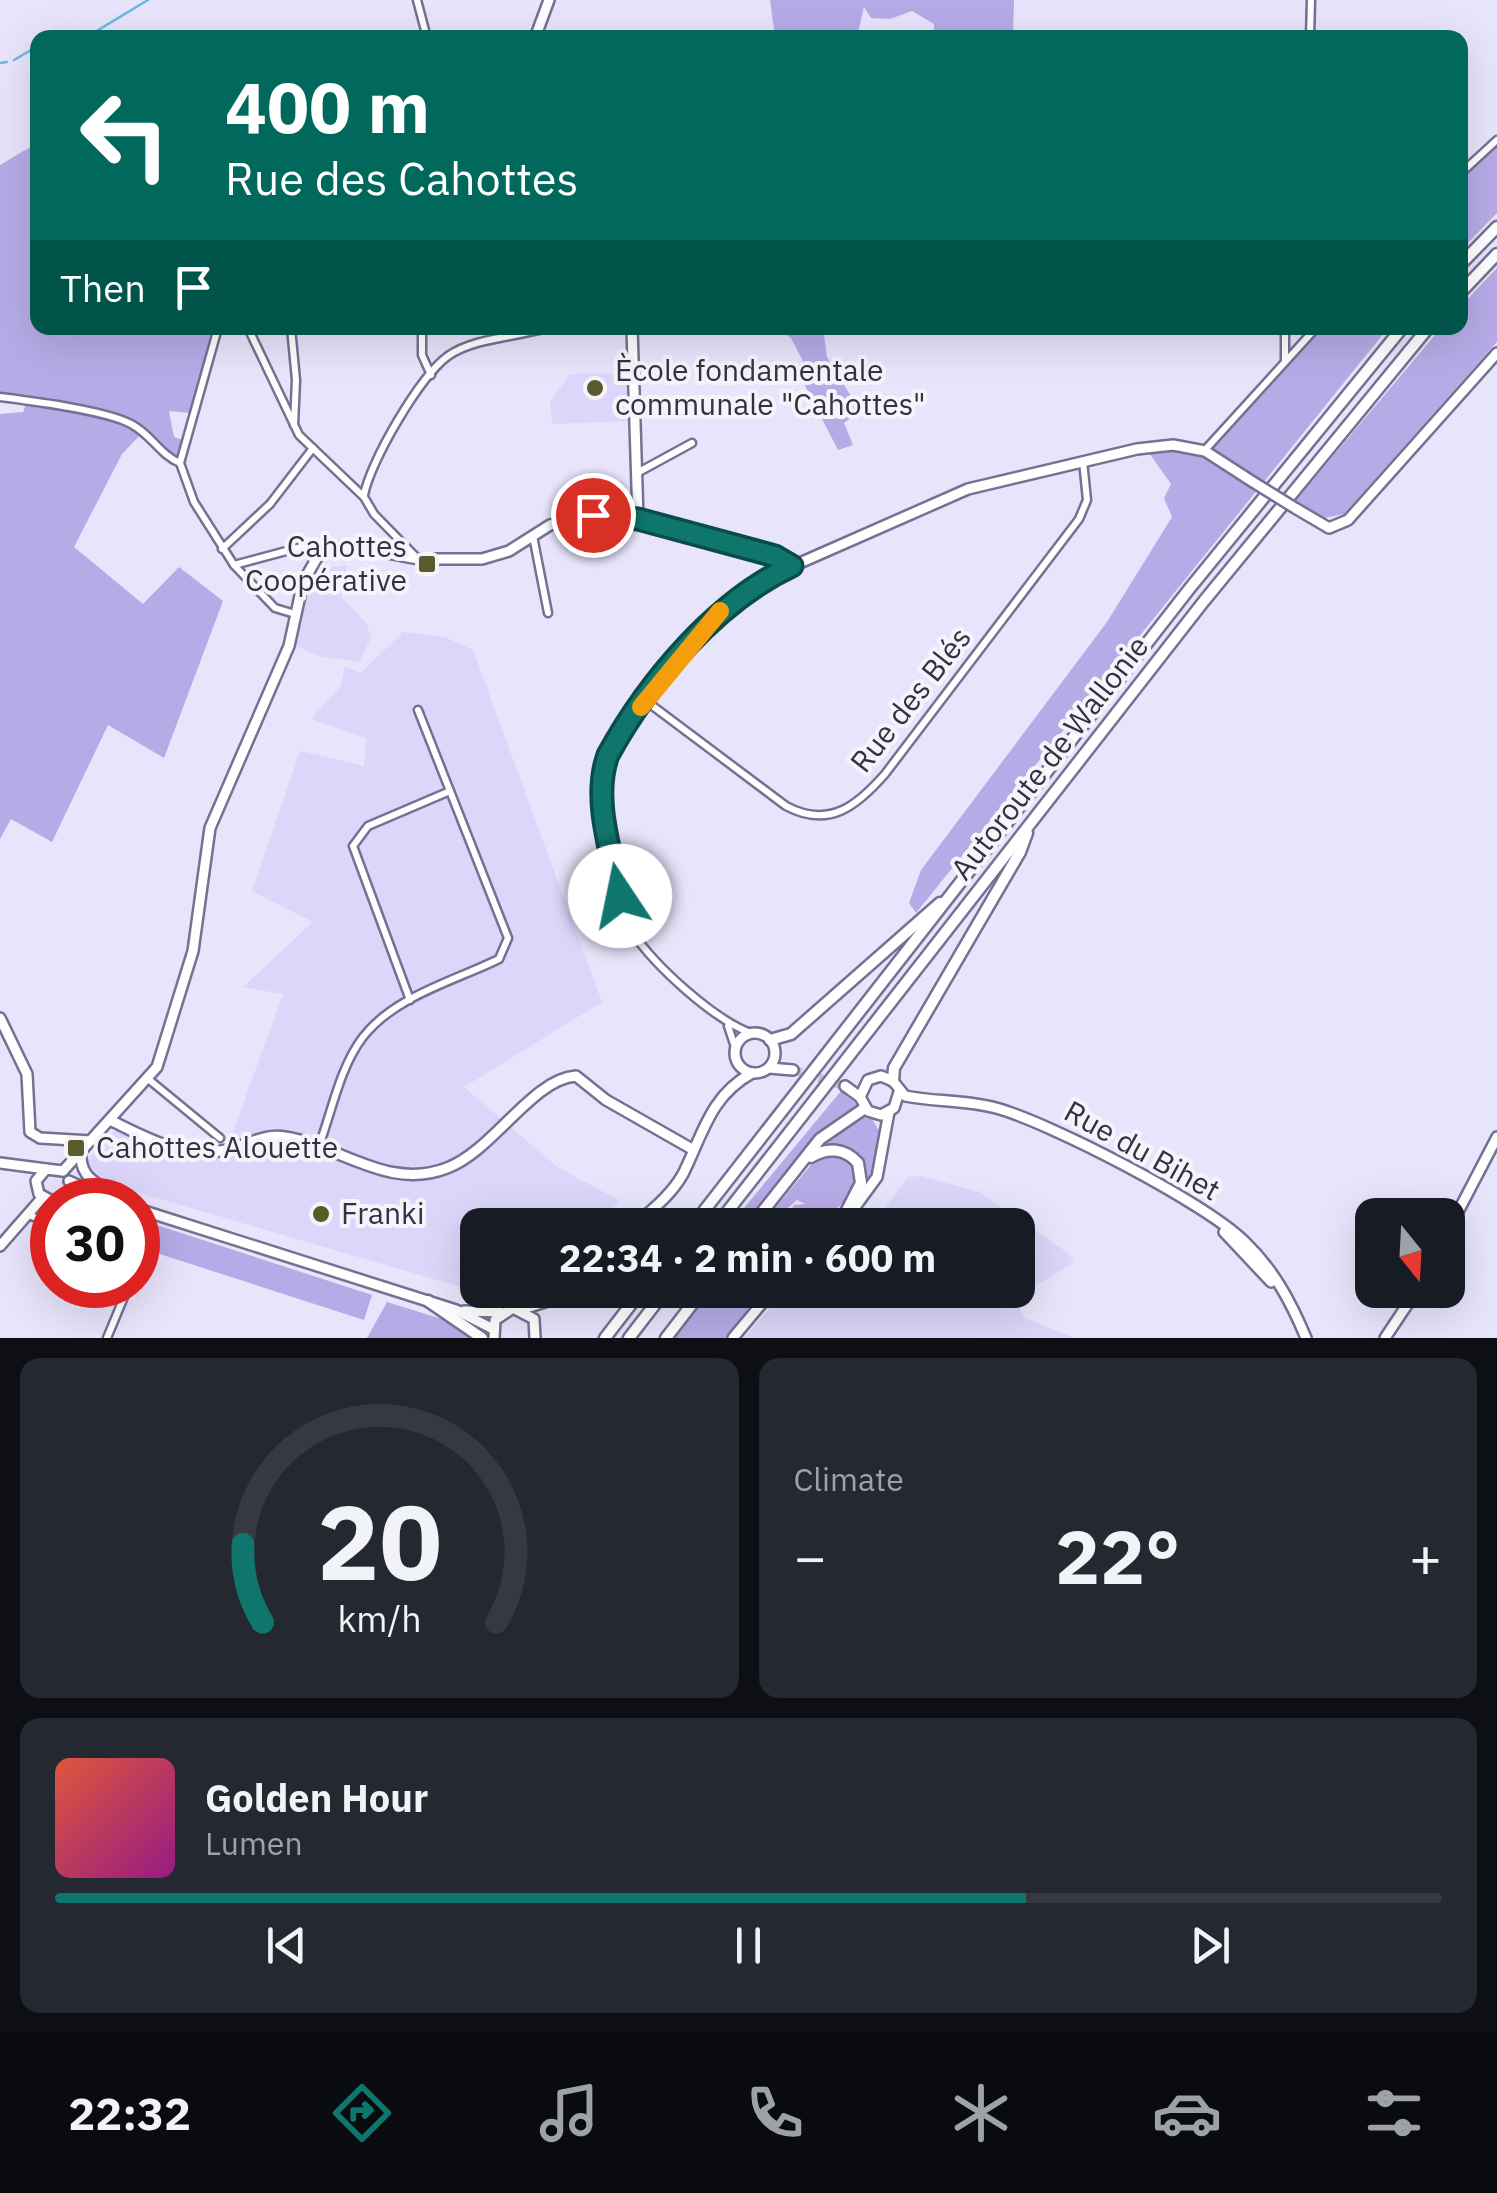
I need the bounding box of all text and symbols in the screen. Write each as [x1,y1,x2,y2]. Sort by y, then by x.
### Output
text: 400 m [225,61,430,152]
icon: left [60,70,190,200]
text: Rue des Cahottes [225,149,578,207]
icon: arrive [166,260,221,315]
text: Then [60,263,146,312]
place label: Ècole fondamentale communale "Cahottes" [615,350,926,423]
marker: Ècole fondamentale communale "Cahottes" [584,377,606,399]
pin [551,473,636,558]
icon: arrive [566,488,621,543]
place label: Cahottes Coopérative [245,526,407,599]
marker: Cahottes Coopérative [416,553,438,575]
street label: Rue des Blés [841,618,979,780]
street label: Autoroute de Wallonie [941,627,1156,887]
position arrow [568,844,672,948]
street label: Rue du Bihet [1058,1091,1228,1209]
place label: Cahottes Alouette [96,1127,338,1166]
marker: Cahottes Alouette [65,1137,87,1159]
speed limit sign: 30 [30,1178,160,1308]
place label: Franki [341,1193,424,1232]
north arrow [1355,1198,1465,1308]
map controls [1355,1198,1465,1308]
marker: Franki [310,1203,332,1225]
text: 22:34 · 2 min · 600 m [559,1233,936,1282]
text: Climate [794,1458,904,1500]
text: 20 [317,1473,442,1609]
text: 22° [1055,1507,1180,1605]
text: − [794,1521,827,1592]
text: + [1409,1521,1442,1592]
text: km/h [337,1595,421,1642]
text: Golden Hour [205,1773,428,1822]
text: Lumen [205,1822,303,1864]
icon: previous [259,1918,314,1973]
icon: pause [721,1918,776,1973]
icon: next [1183,1918,1238,1973]
icon: directions [327,2078,397,2148]
icon: music [534,2078,604,2148]
icon: phone [740,2078,810,2148]
icon: climate [946,2078,1016,2148]
icon: car [1152,2078,1222,2148]
icon: filters [1359,2078,1429,2148]
text: 22:32 [68,2084,191,2142]

